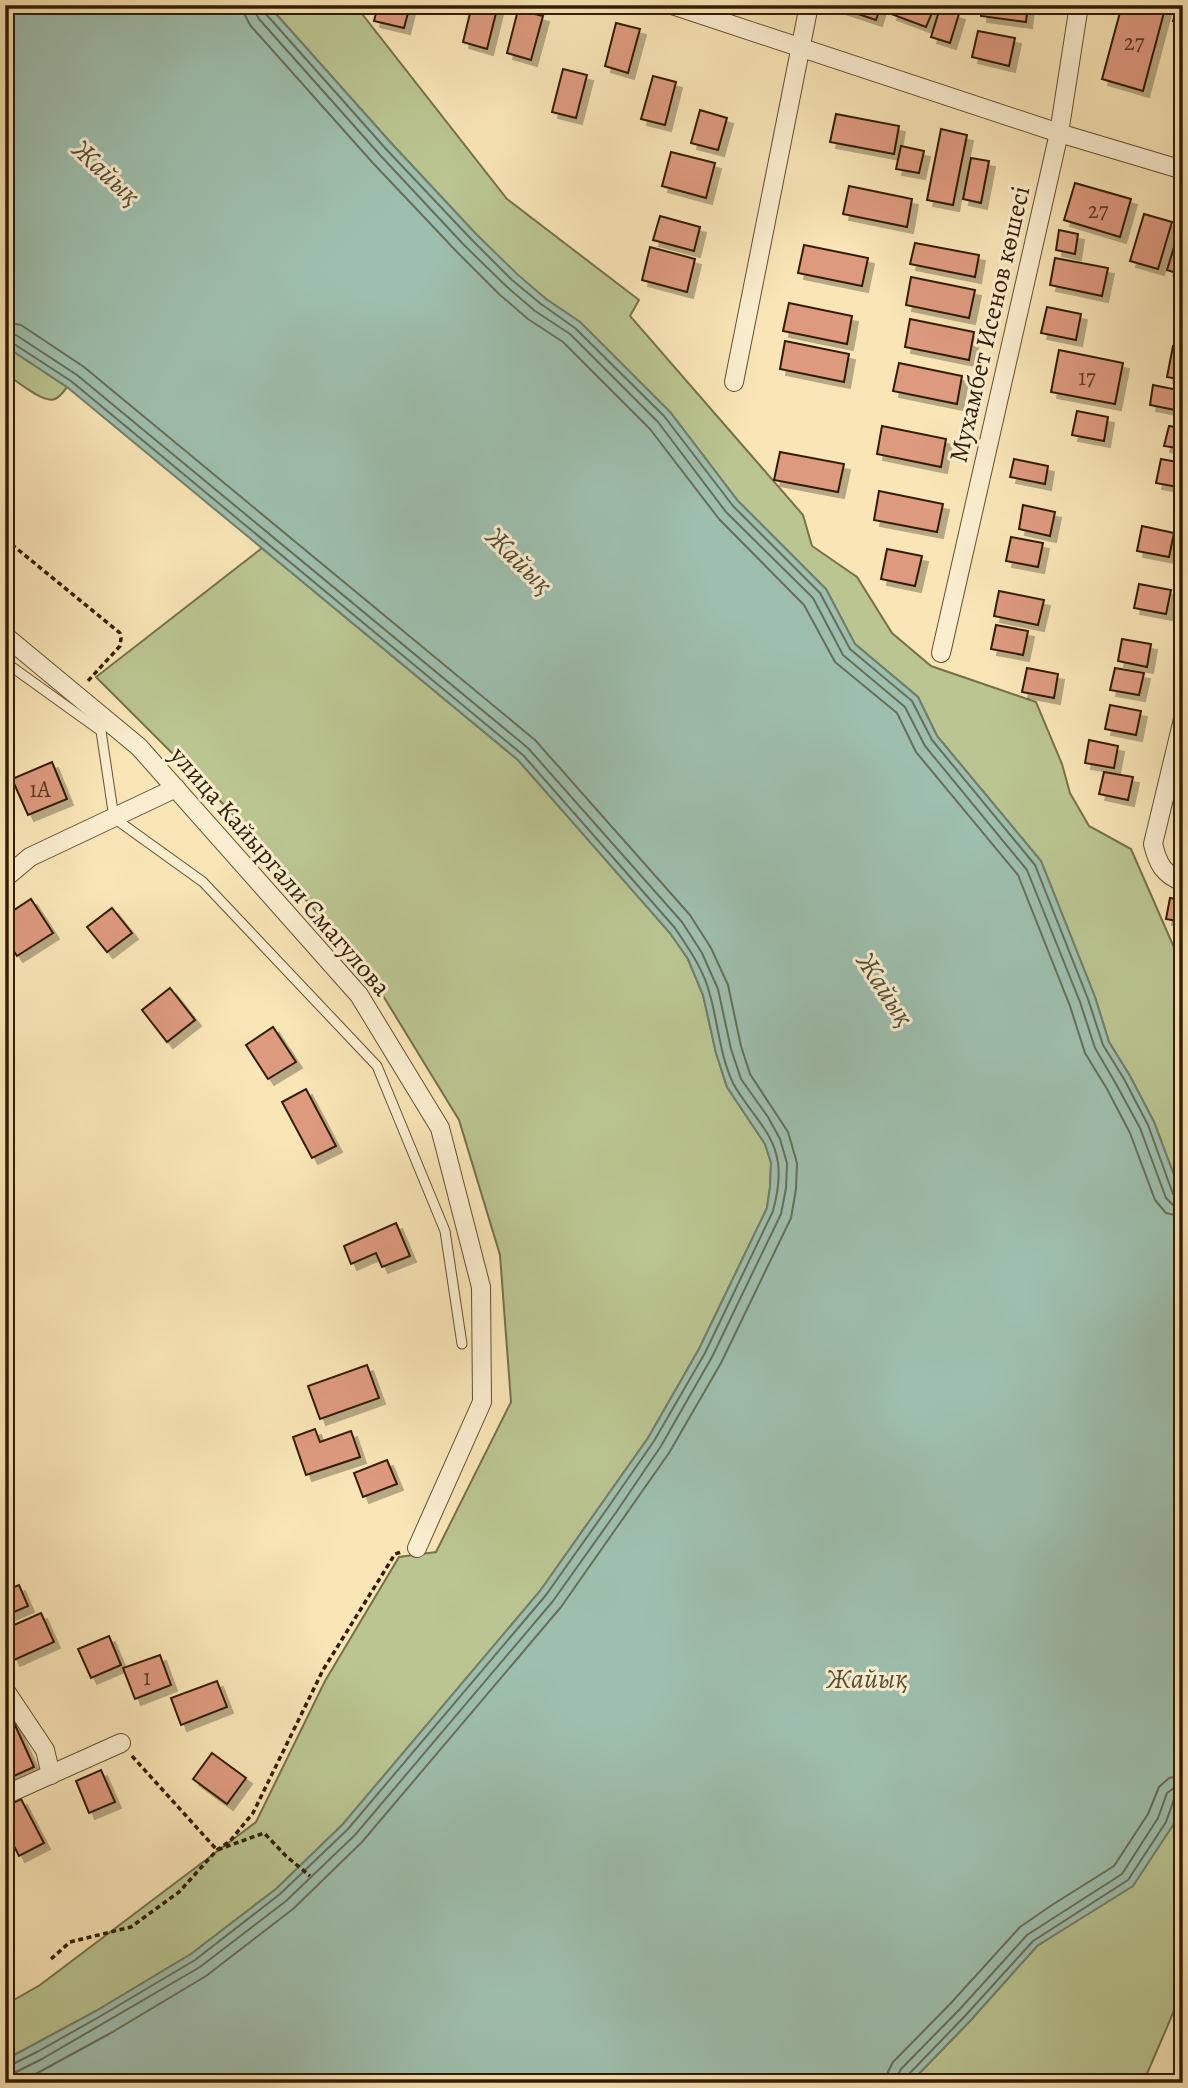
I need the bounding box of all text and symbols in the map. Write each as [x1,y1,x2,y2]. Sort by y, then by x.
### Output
house number: 27 [1124,27,1145,58]
water label: Жайық [63,130,149,214]
street label: Мухамбет Исенов көшесі [941,182,1038,466]
house number: 27 [1088,195,1109,226]
house number: 17 [1078,362,1096,393]
water label: Жайық [476,518,561,603]
street label: улица Кайыргали Смагулова [162,738,399,1004]
house number: 1А [29,774,51,805]
water label: Жайық [847,944,923,1034]
water label: Жайық [825,1660,908,1698]
house number: 1 [143,1662,151,1693]

